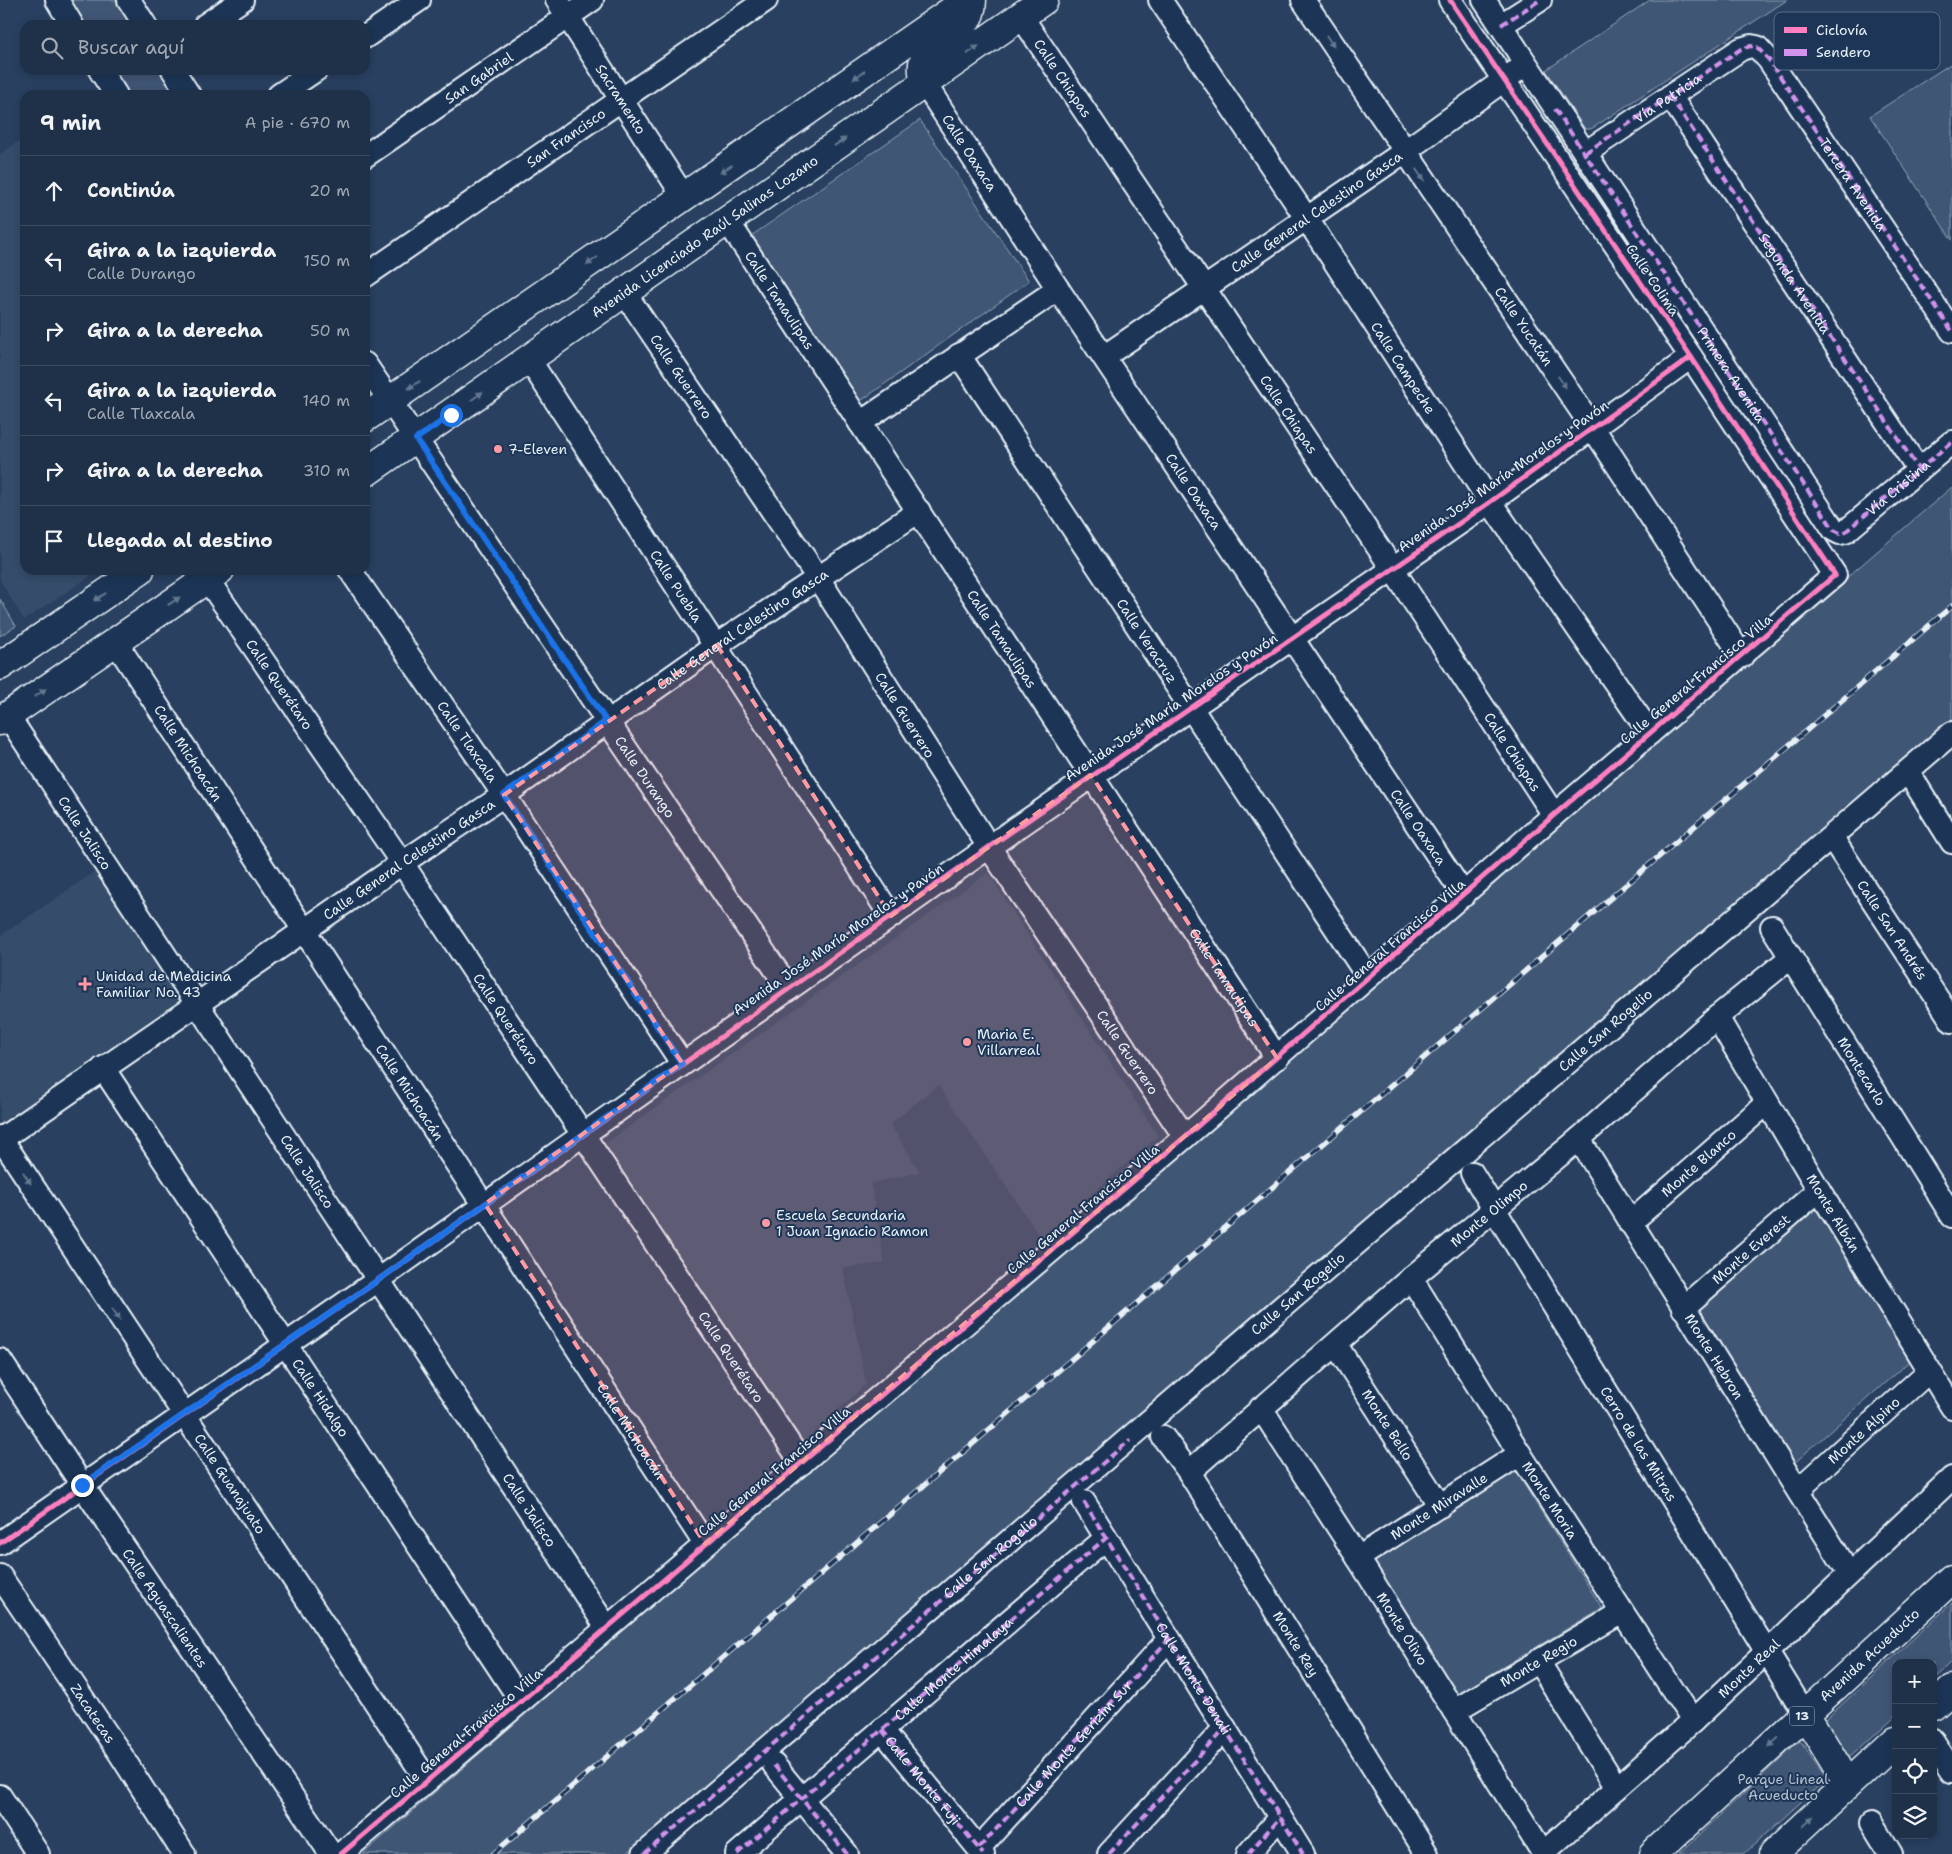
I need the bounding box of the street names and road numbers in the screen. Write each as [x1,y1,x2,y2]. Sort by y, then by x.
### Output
street label: Calle Chiapas [1030,35,1096,121]
street label: San Gabriel [441,48,517,108]
street label: Sacramento [592,61,650,138]
street label: Vía Patricia [1630,69,1705,127]
street label: San Francisco [523,104,609,171]
street label: Calle Oaxaca [938,111,1001,195]
street label: Tercera Avenida [1815,134,1891,235]
street label: Calle General Celestino Gasca [1227,147,1406,277]
street label: Avenida Licenciado Raúl Salinas Lozano [588,151,822,322]
street label: Segunda Avenida [1755,229,1835,337]
street label: Calle Colima [1622,240,1684,320]
street label: Calle Tamaulipas [741,248,819,353]
street label: Calle Yucatán [1491,283,1557,370]
street label: Calle Campeche [1367,318,1440,417]
street label: Primera Avenida [1693,323,1770,426]
street label: Calle Guerrero [646,331,716,422]
street label: Calle Chiapas [1256,372,1322,457]
street label: Avenida José María Morelos y Pavón [1394,396,1612,556]
street label: Calle Oaxaca [1162,450,1226,533]
street label: Vía Cristina [1862,455,1934,520]
street label: Calle Puebla [646,546,707,626]
street label: Calle General Celestino Gasca [653,565,832,694]
street label: Calle Tamaulipas [963,586,1041,692]
street label: Calle Veracruz [1113,595,1181,686]
street label: Calle General Francisco Villa [1616,610,1776,748]
street label: Avenida José María Morelos y Pavón [1061,629,1281,785]
street label: Calle Querétaro [242,636,317,733]
street label: Calle Guerrero [871,669,939,761]
street label: Calle Tlaxcala [433,697,502,786]
street label: Calle Michoacán [150,701,227,805]
street label: Calle Chiapas [1480,709,1545,795]
street label: Calle Durango [611,733,679,821]
street label: Calle Oaxaca [1386,785,1451,869]
street label: Calle Jalisco [54,793,116,873]
street label: Calle General Celestino Gasca [320,795,498,924]
street label: Avenida José María Morelos y Pavón [729,859,947,1019]
street label: Calle General Francisco Villa [1311,875,1469,1015]
street label: Calle San Andrés [1853,877,1932,983]
street label: Calle Tamaulipas [1185,925,1263,1030]
street label: Calle Querétaro [469,970,543,1068]
street label: Calle San Rogelio [1555,985,1656,1075]
street label: Calle Guerrero [1093,1006,1163,1098]
street label: Montecarlo [1834,1034,1890,1109]
street label: Calle Michoacán [372,1041,448,1144]
street label: Monte Blanco [1657,1125,1740,1201]
street label: Calle Jalisco [276,1131,338,1212]
street label: Calle General Francisco Villa [1003,1140,1163,1278]
street label: Monte Albán [1803,1171,1864,1256]
street label: Monte Olimpo [1447,1176,1531,1251]
street label: Monte Everest [1708,1210,1794,1288]
street label: Calle San Rogelio [1247,1248,1348,1339]
street label: Calle Querétaro [694,1308,768,1406]
street label: Monte Hebron [1681,1310,1748,1403]
street label: Calle Hidalgo [288,1355,353,1440]
street label: Calle Michoacán [593,1380,670,1483]
street label: Cerro de las Mitras [1596,1383,1681,1505]
street label: Monte Bello [1358,1386,1417,1464]
street label: Monte Alpino [1824,1393,1904,1468]
street label: Calle General Francisco Villa [694,1402,854,1540]
street label: Calle Guanajuato [190,1430,270,1537]
street label: Monte Moria [1518,1458,1582,1543]
street label: Monte Miravalle [1387,1468,1491,1544]
street label: Calle Jalisco [499,1470,560,1550]
street label: Calle San Rogelio [940,1512,1041,1603]
street label: Calle Aguascalientes [118,1545,212,1671]
street label: Monte Olivo [1373,1589,1432,1668]
street label: Avenida Acueducto [1816,1604,1923,1706]
street label: Monte Rey [1269,1608,1323,1680]
street label: Calle Monte Himalaya [890,1613,1017,1724]
street label: Calle Monte Denali [1152,1619,1236,1738]
street label: Monte Regio [1497,1632,1580,1691]
street label: Monte Real [1714,1634,1784,1702]
street label: Calle General Francisco Villa [386,1664,546,1802]
street label: Calle Monte Gerizim Sur [1012,1676,1136,1811]
street label: Zacatecas [66,1680,120,1747]
road number: 13 [1790,1706,1814,1725]
street label: Calle Monte Fuji [881,1732,965,1829]

